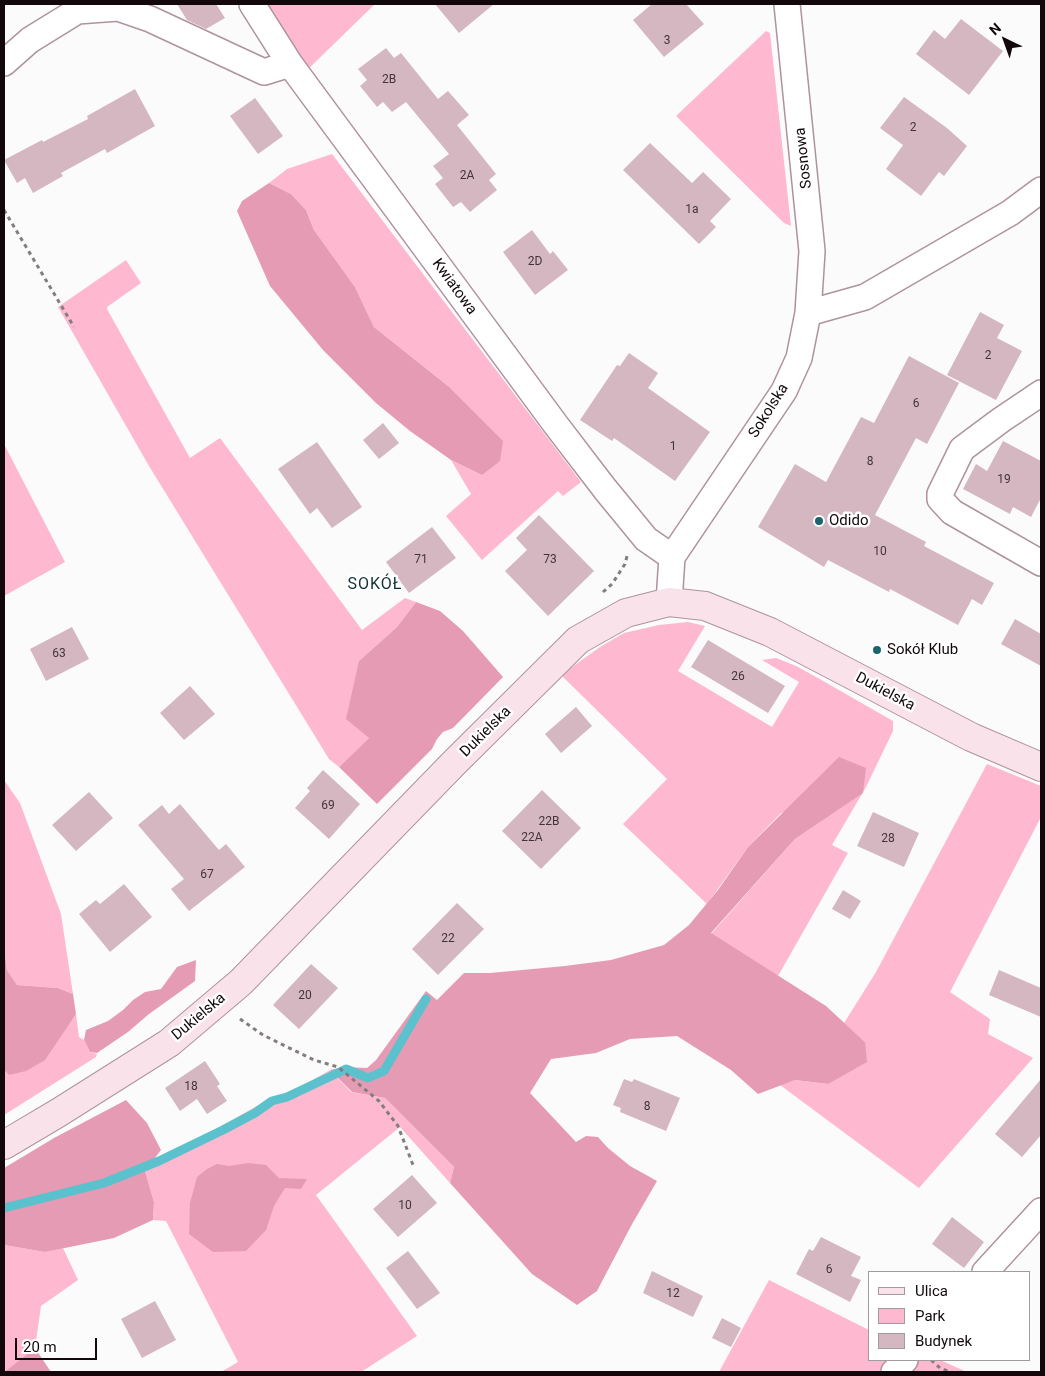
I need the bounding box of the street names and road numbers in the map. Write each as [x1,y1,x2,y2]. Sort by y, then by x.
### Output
street label: Sosnowa [792,126,816,190]
street label: Kwiatowa [428,256,480,318]
street label: Sokolska [745,380,793,442]
street label: Dukielska [852,669,918,715]
street label: Dukielska [457,703,515,761]
street label: Dukielska [169,989,229,1045]

